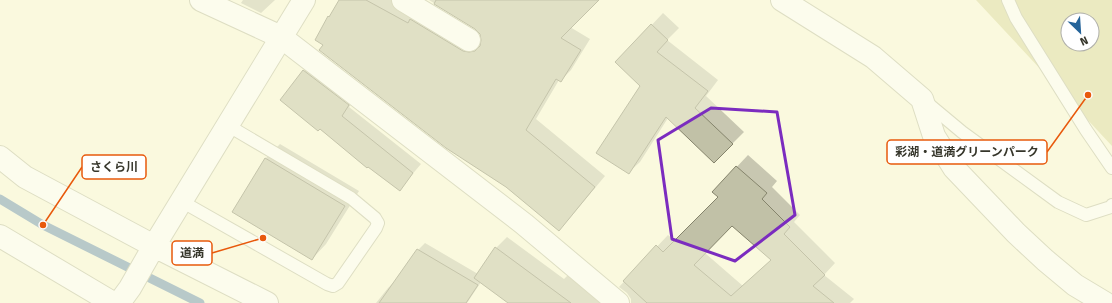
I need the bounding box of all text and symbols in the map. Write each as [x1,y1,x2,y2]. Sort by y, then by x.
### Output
north arrow [1060,12,1100,52]
text: N [1078,33,1090,48]
callout: 彩湖・道満グリーンパーク [887,140,1047,164]
text: 彩湖・道満グリーンパーク [895,145,1039,159]
callout: さくら川 [82,155,146,179]
text: さくら川 [90,160,138,174]
callout: 道満 [172,241,212,265]
text: 道満 [180,246,204,260]

